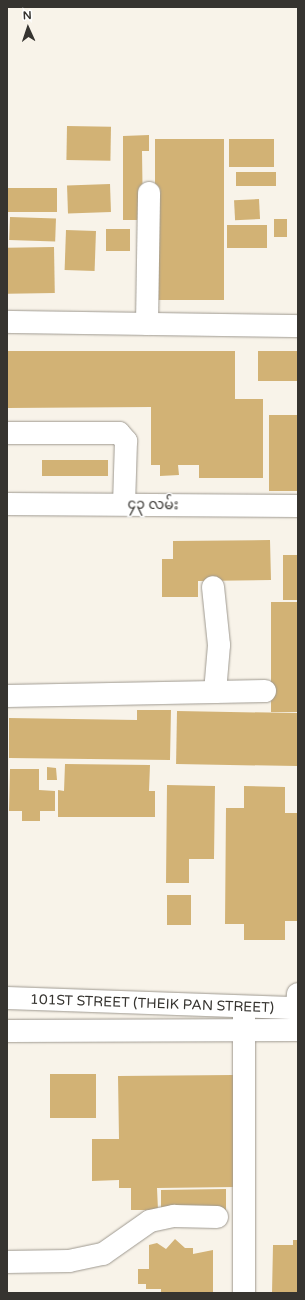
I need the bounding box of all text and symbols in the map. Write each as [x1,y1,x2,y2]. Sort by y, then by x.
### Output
north arrow [8,8,48,48]
text: N [23,9,32,22]
street label: ၄၃ လမ်း [127,496,179,514]
street label: 101ST STREET (THEIK PAN STREET) [30,991,274,1017]

